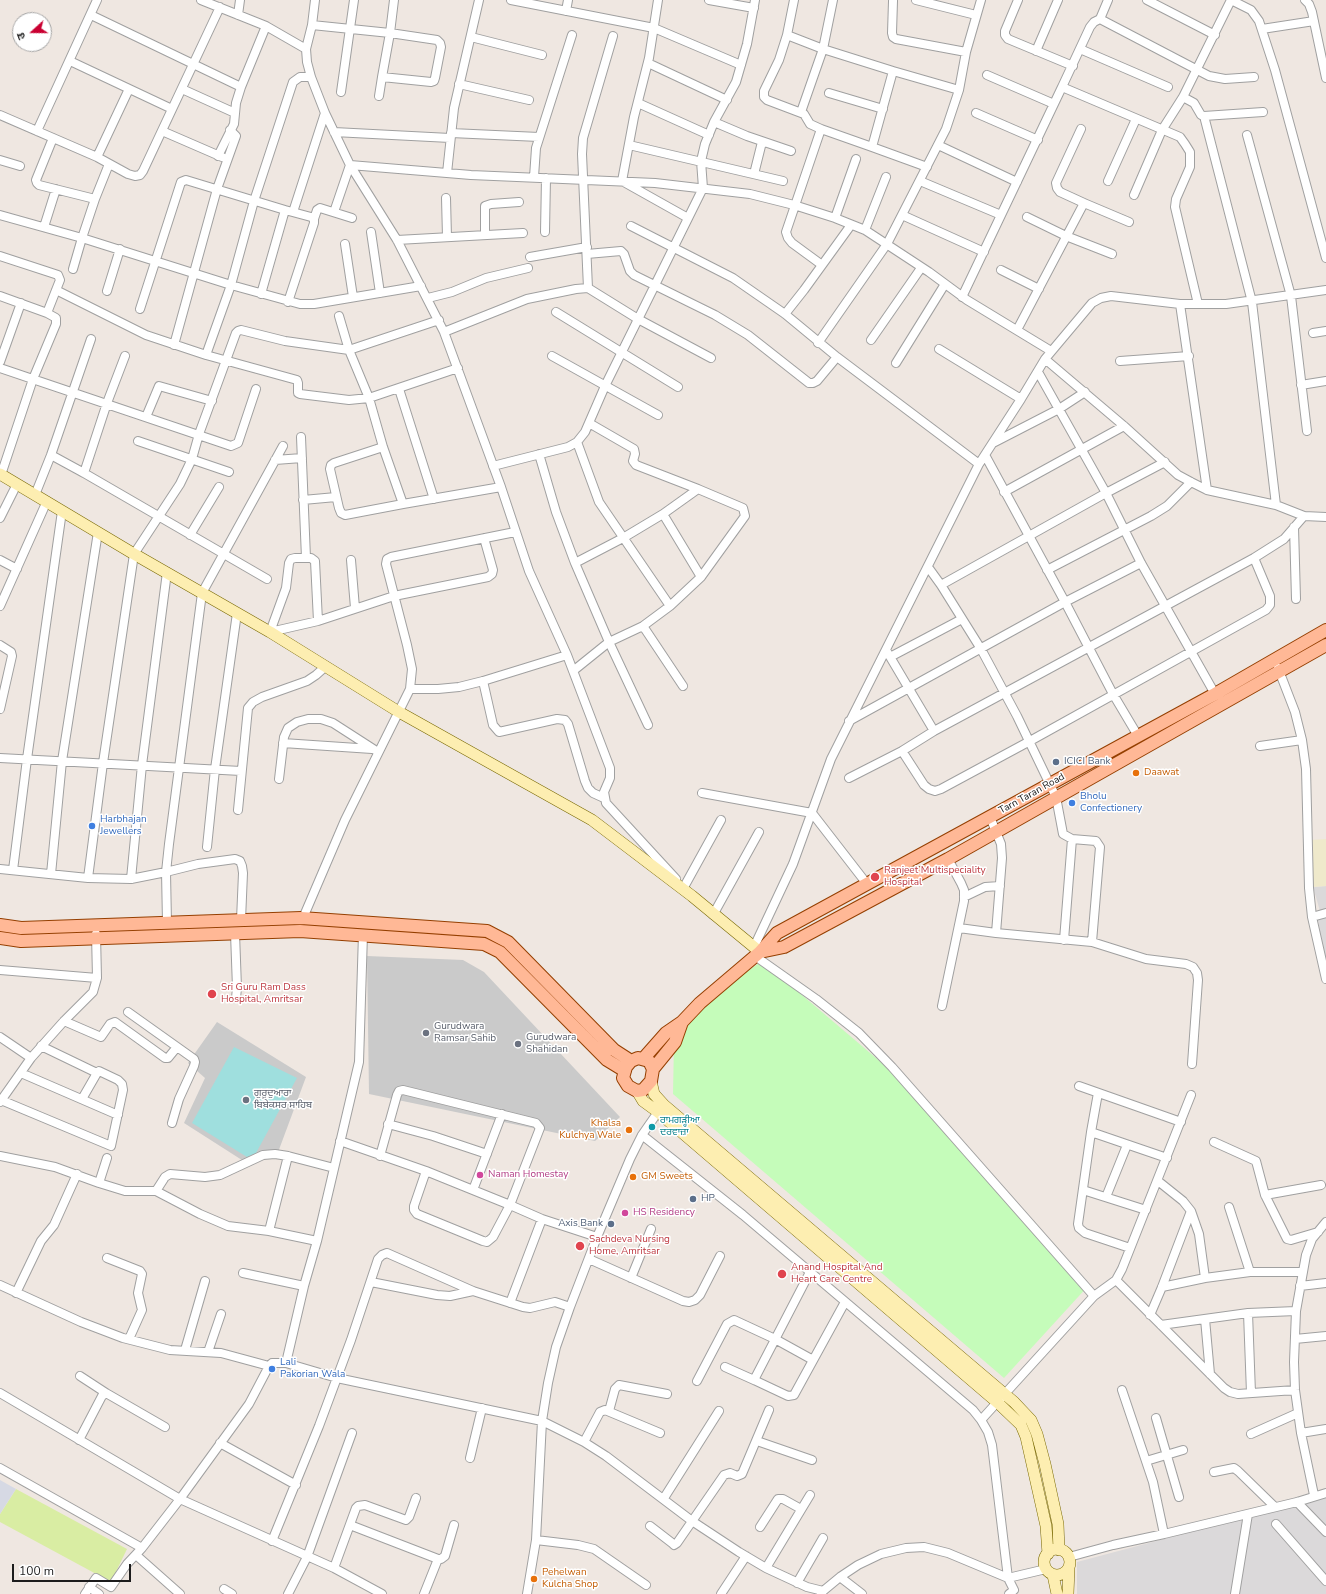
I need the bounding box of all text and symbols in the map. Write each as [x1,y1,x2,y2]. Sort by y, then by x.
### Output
north arrow [12,12,52,52]
text: उ [13,30,29,42]
place label: ICICI Bank [1064,756,1110,768]
marker: ICICI Bank [1051,757,1061,767]
place label: Daawat [1144,767,1179,779]
marker: Daawat [1131,768,1141,778]
street label: Tarn Taran Road [997,771,1067,817]
place label: Bholu Confectionery [1080,791,1142,814]
marker: Bholu Confectionery [1067,798,1077,808]
place label: Harbhajan Jewellers [100,814,147,838]
marker: Harbhajan Jewellers [87,821,97,831]
place label: Ranjeet Multispeciality Hospital [884,865,986,888]
marker: Ranjeet Multispeciality Hospital [869,871,881,883]
place label: Sri Guru Ram Dass Hospital, Amritsar [221,982,306,1006]
marker: Sri Guru Ram Dass Hospital, Amritsar [206,988,218,1000]
place label: Gurudwara Ramsar Sahib [434,1021,496,1044]
marker: Gurudwara Ramsar Sahib [421,1028,431,1038]
place label: Gurudwara Shahidan [526,1032,576,1056]
marker: Gurudwara Shahidan [513,1039,523,1049]
place label: ਗੁਰੂਦੁਆਰਾ ਬਿਬੇਕਸਰ ਸਾਹਿਬ [254,1088,312,1112]
marker: ਗੁਰੂਦੁਆਰਾ ਬਿਬੇਕਸਰ ਸਾਹਿਬ [241,1095,251,1105]
place label: ਰਾਮਗੜ੍ਹੀਆ ਦਰਵਾਜ਼ਾ [660,1115,700,1138]
place label: Khalsa Kulchya Wale [559,1118,621,1142]
marker: ਰਾਮਗੜ੍ਹੀਆ ਦਰਵਾਜ਼ਾ [647,1122,657,1132]
marker: Khalsa Kulchya Wale [624,1125,634,1135]
place label: Naman Homestay [488,1169,569,1181]
marker: Naman Homestay [475,1170,485,1180]
place label: GM Sweets [641,1171,693,1183]
marker: GM Sweets [628,1172,638,1182]
place label: HP [701,1193,715,1205]
marker: HP [688,1194,698,1204]
place label: HS Residency [633,1207,695,1219]
marker: HS Residency [620,1208,630,1218]
place label: Axis Bank [558,1218,603,1230]
marker: Axis Bank [606,1219,616,1229]
place label: Sachdeva Nursing Home, Amritsar [589,1234,670,1258]
marker: Sachdeva Nursing Home, Amritsar [574,1240,586,1252]
place label: Anand Hospital And Heart Care Centre [791,1262,883,1286]
marker: Anand Hospital And Heart Care Centre [776,1268,788,1280]
place label: Lali Pakorian Wala [280,1357,345,1380]
marker: Lali Pakorian Wala [267,1364,277,1374]
scale bar [14,1556,133,1582]
text: 100 m [19,1563,54,1579]
place label: Pehelwan Kulcha Shop [542,1567,598,1590]
marker: Pehelwan Kulcha Shop [529,1574,539,1584]

